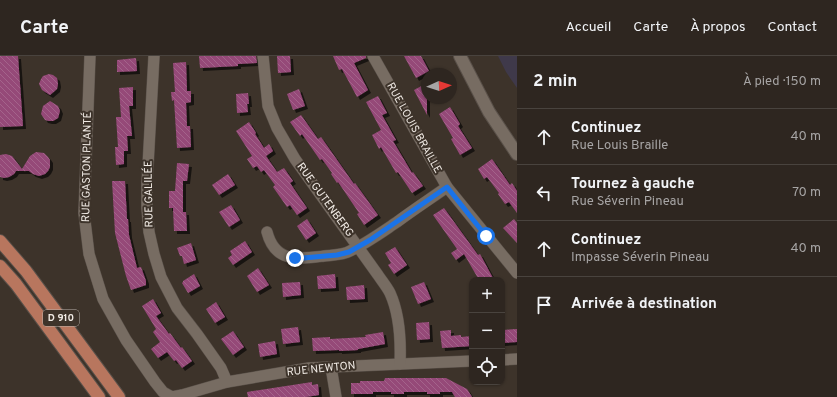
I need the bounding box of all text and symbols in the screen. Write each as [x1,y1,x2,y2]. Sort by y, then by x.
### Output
text: Carte [20,16,69,40]
text: Accueil [565,19,611,36]
text: Carte [633,19,668,36]
text: À propos [690,19,746,36]
text: Contact [768,19,817,36]
north arrow [421,68,457,104]
text: 2 min [533,71,577,93]
text: À pied · 150 m [743,74,821,90]
street label: RUE LOUIS BRAILLE [383,80,445,176]
street label: RUE GASTON PLANTÉ [78,112,95,222]
text: Continuez [571,119,641,138]
icon: ahead [533,126,555,148]
text: 40 m [791,129,821,145]
text: Rue Louis Braille [571,138,668,154]
street label: RUE GALILÉE [140,160,157,228]
street label: RUE GUTENBERG [293,160,357,240]
text: Tournez à gauche [571,175,695,194]
icon: left [533,182,555,204]
text: 70 m [792,185,821,201]
text: Rue Séverin Pineau [571,194,684,210]
route start [477,227,495,245]
text: Continuez [571,231,641,250]
icon: ahead [533,238,555,260]
text: 40 m [791,241,821,257]
route end [286,249,304,267]
text: Impasse Séverin Pineau [571,250,709,266]
map controls [469,277,505,385]
button: + [469,277,505,313]
icon: arrive [533,294,555,316]
text: Arrivée à destination [571,295,717,314]
road number: D 910 [43,310,79,326]
button: − [469,313,505,349]
button: locate [469,349,505,385]
street label: RUE NEWTON [286,358,356,380]

